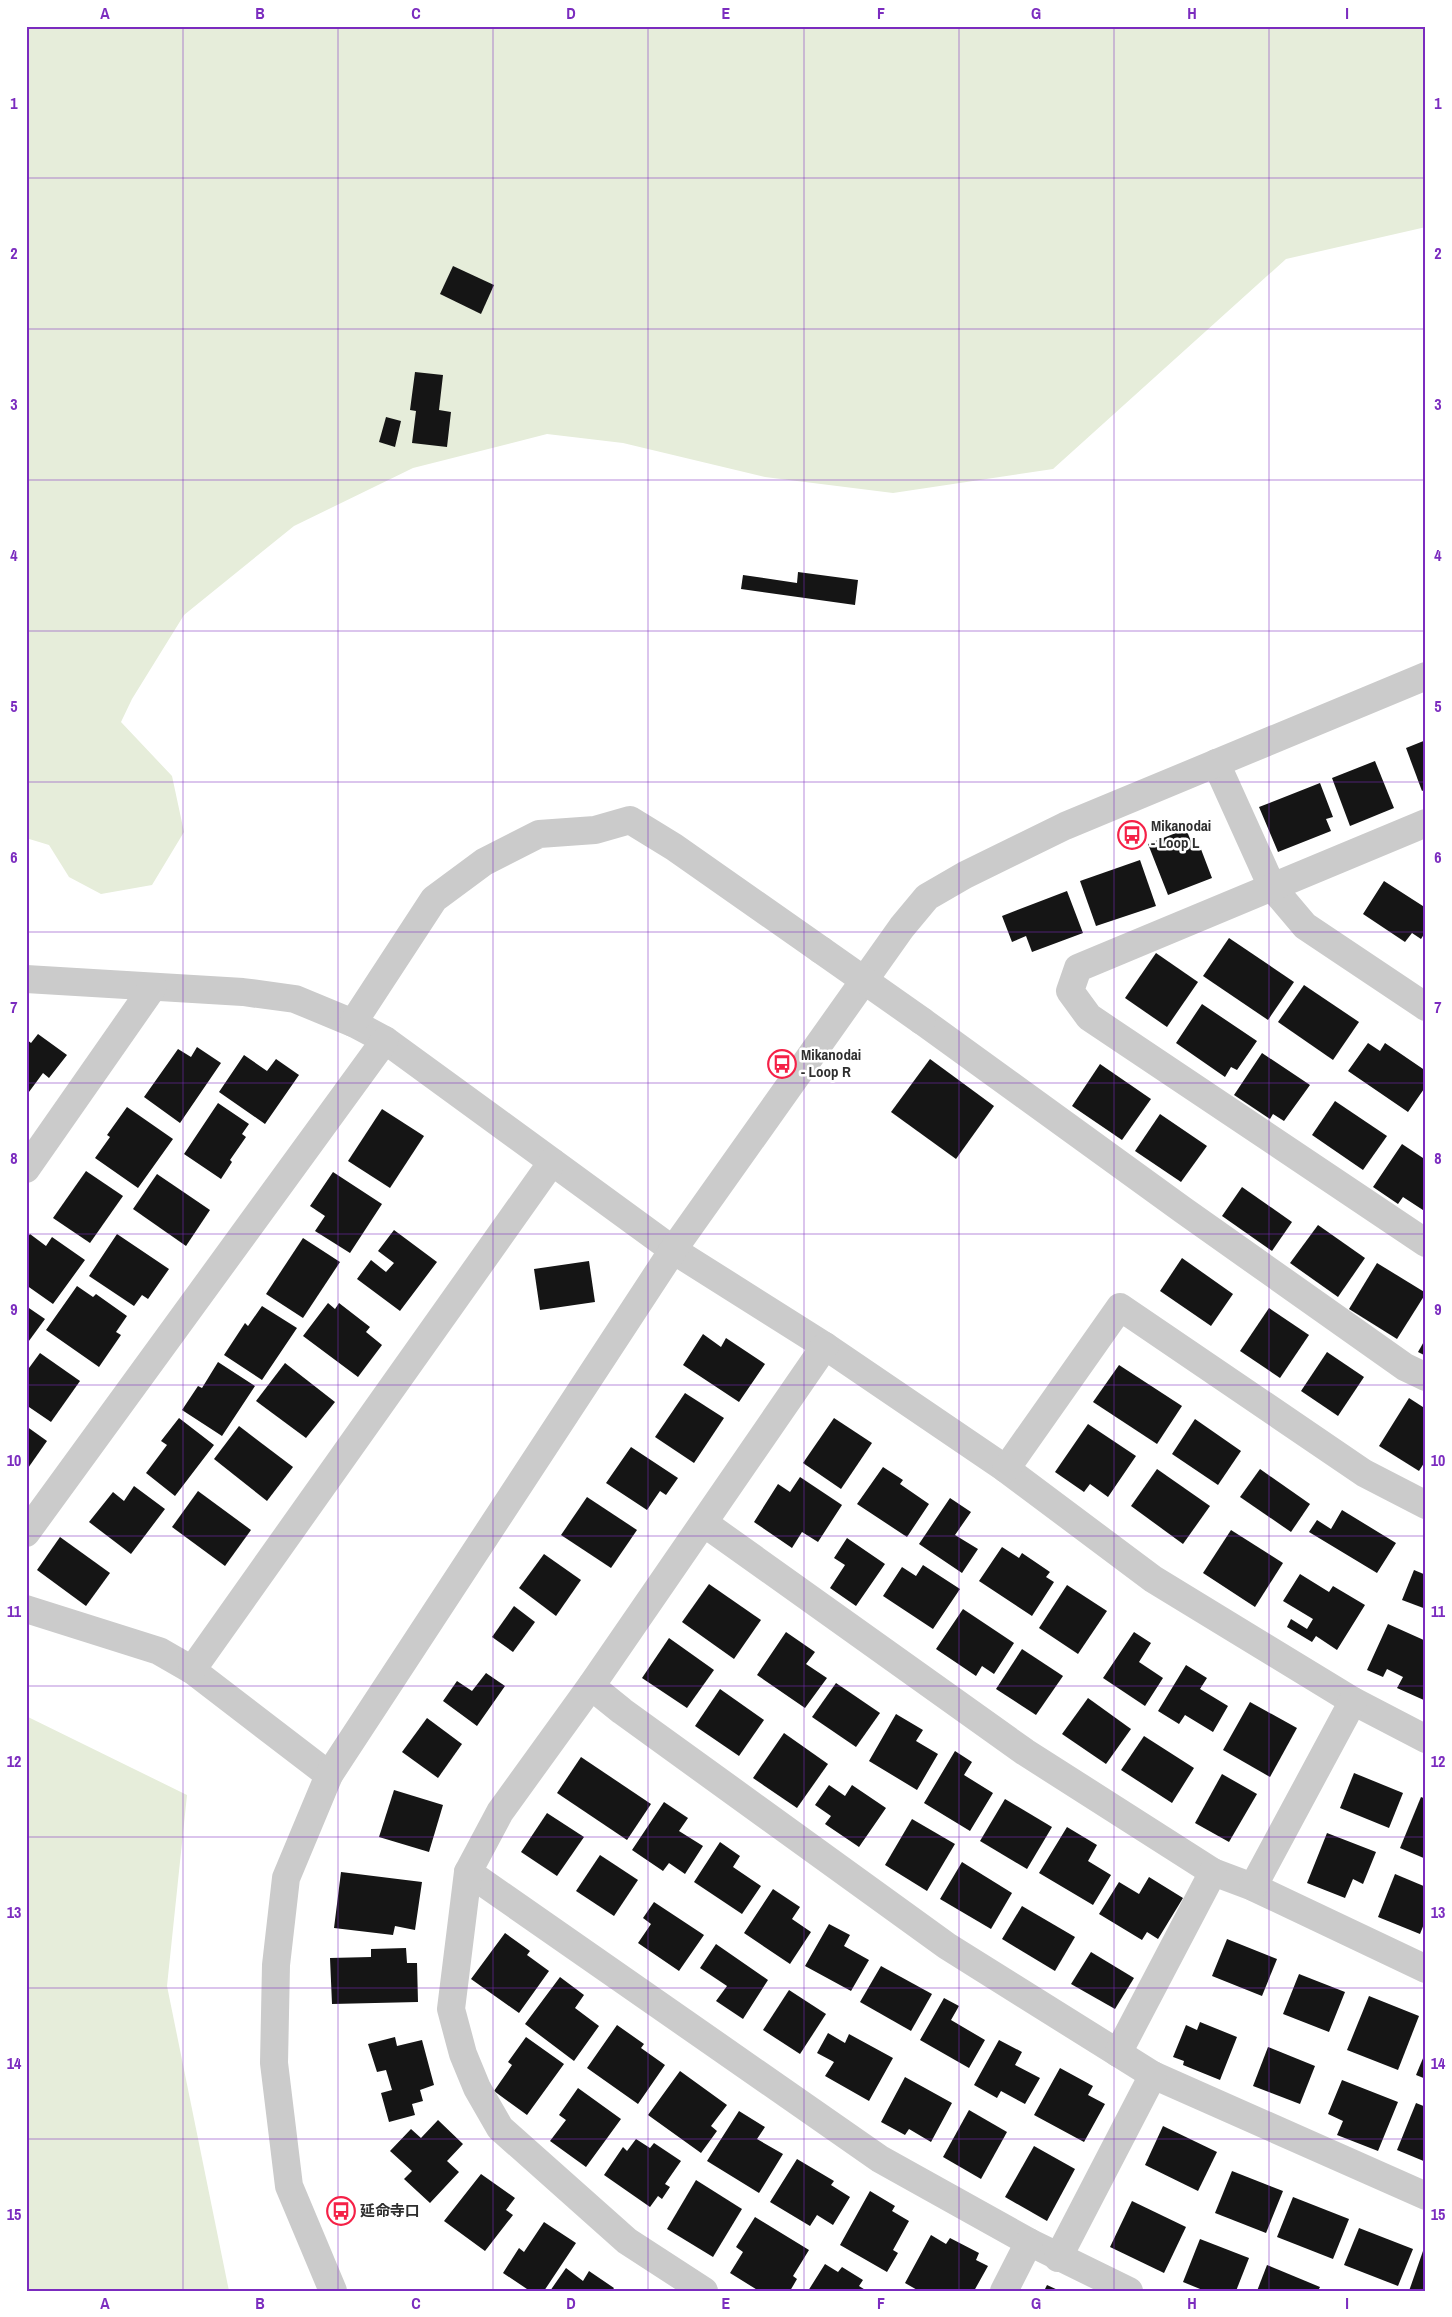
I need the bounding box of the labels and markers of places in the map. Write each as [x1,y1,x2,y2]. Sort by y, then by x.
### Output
place label: Mikanodai - Loop L [1151,815,1211,853]
bus stop icon: Mikanodai - Loop L [1117,820,1147,850]
place label: Mikanodai - Loop R [801,1044,861,1082]
bus stop icon: Mikanodai - Loop R [767,1049,797,1079]
bus stop icon: 延命寺口 [326,2196,356,2226]
place label: 延命寺口 [360,2200,420,2221]

